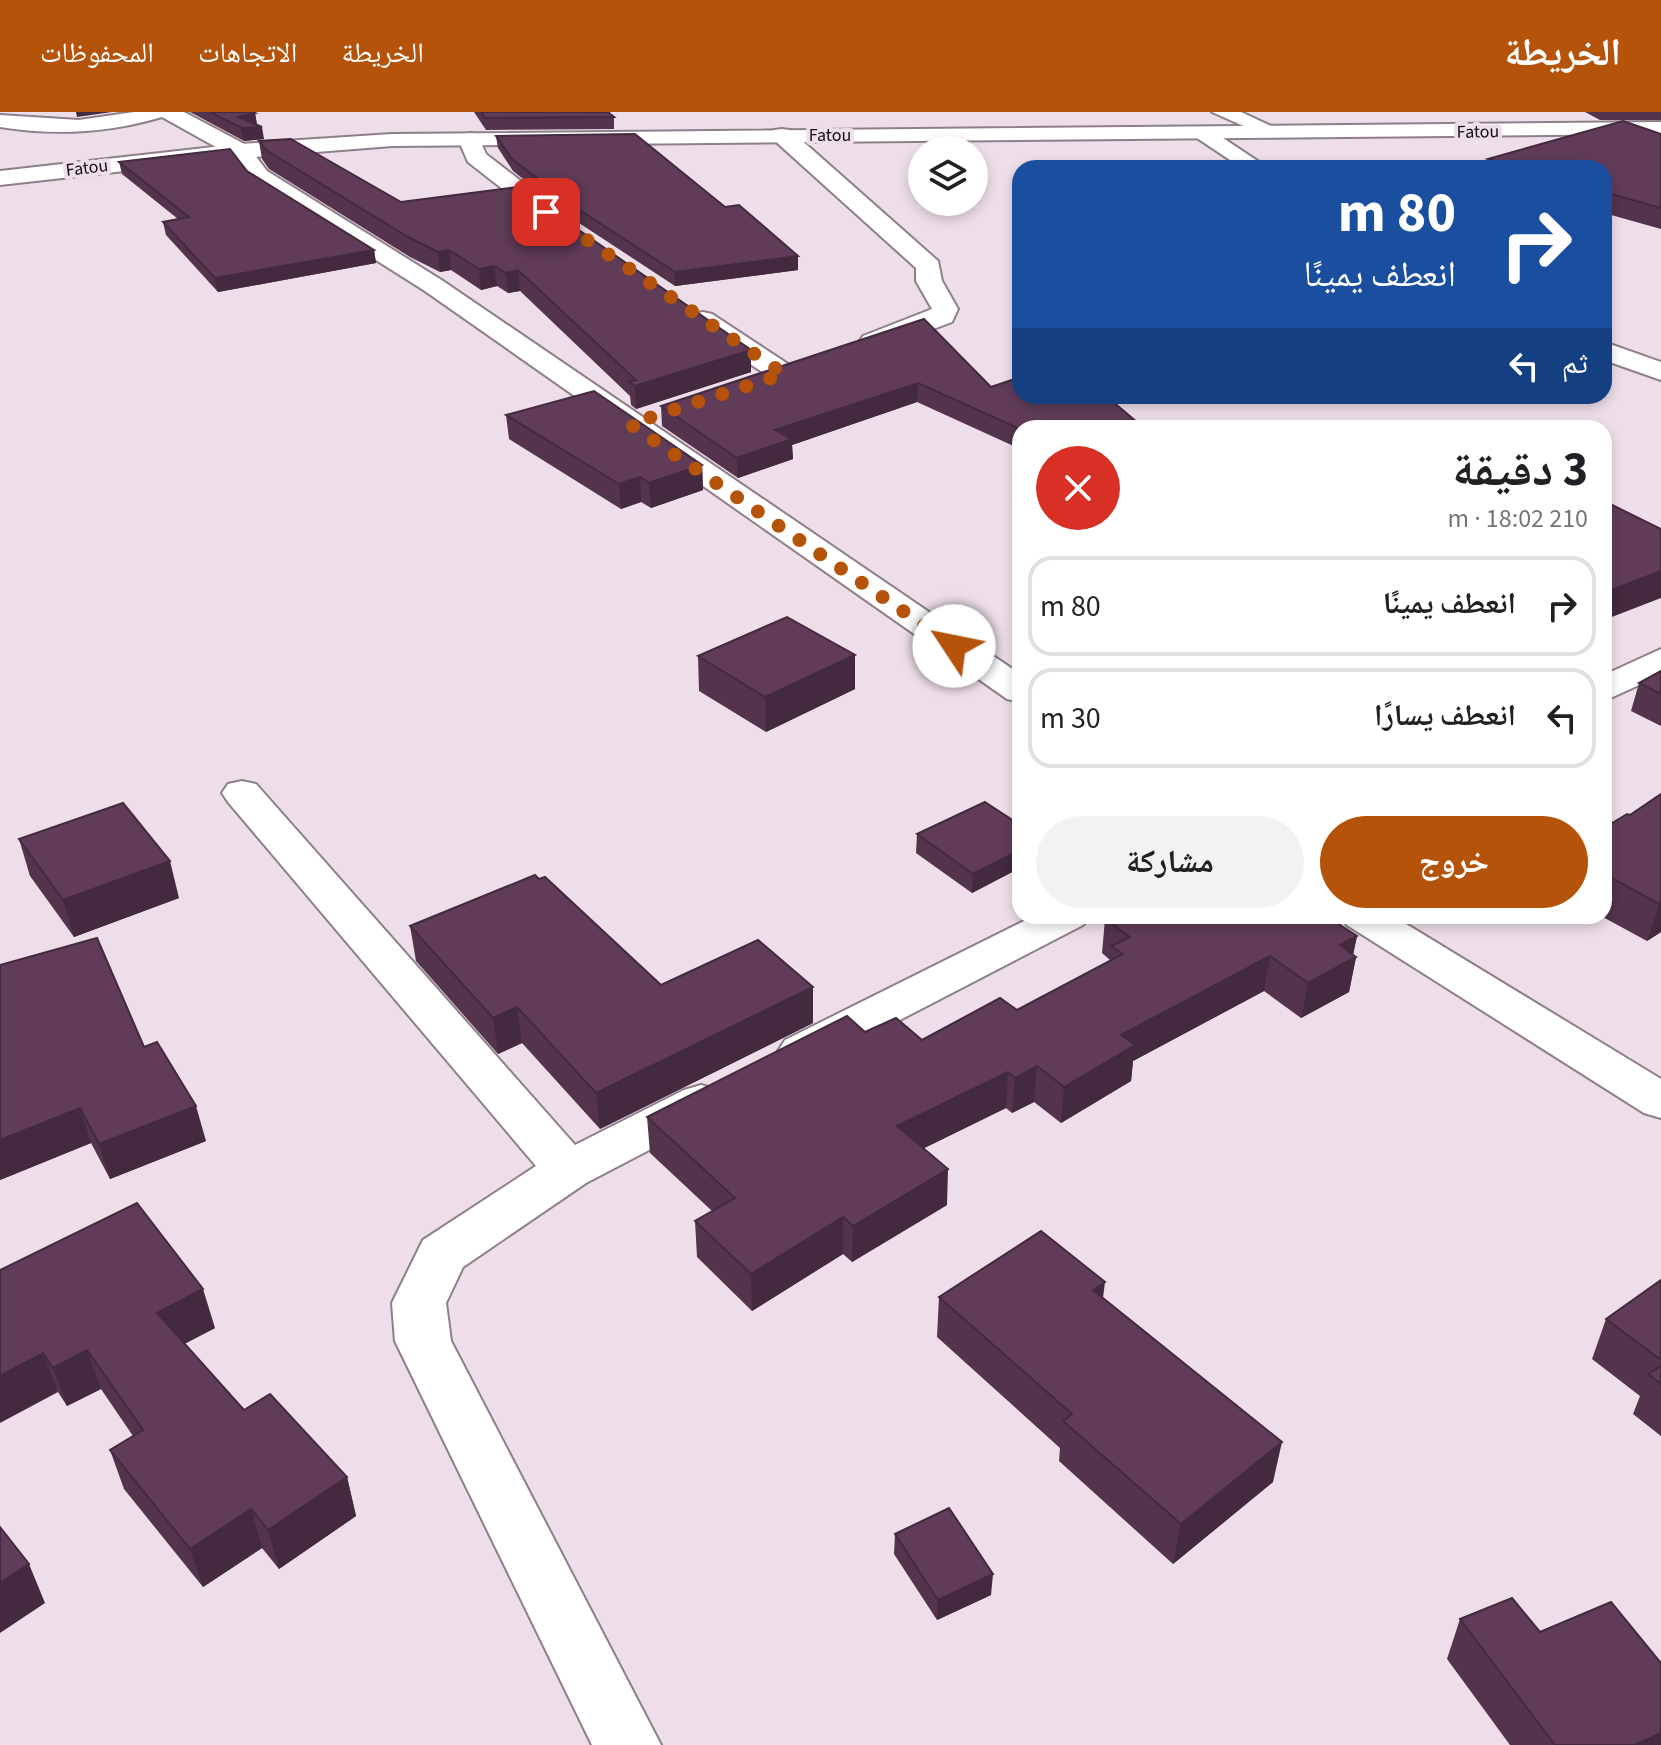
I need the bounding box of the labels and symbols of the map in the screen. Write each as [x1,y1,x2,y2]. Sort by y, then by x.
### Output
street label: Fatou [1457,119,1499,145]
street label: Fatou [809,123,851,148]
street label: Fatou [64,153,110,183]
pin [512,178,580,246]
position arrow [912,604,996,688]

